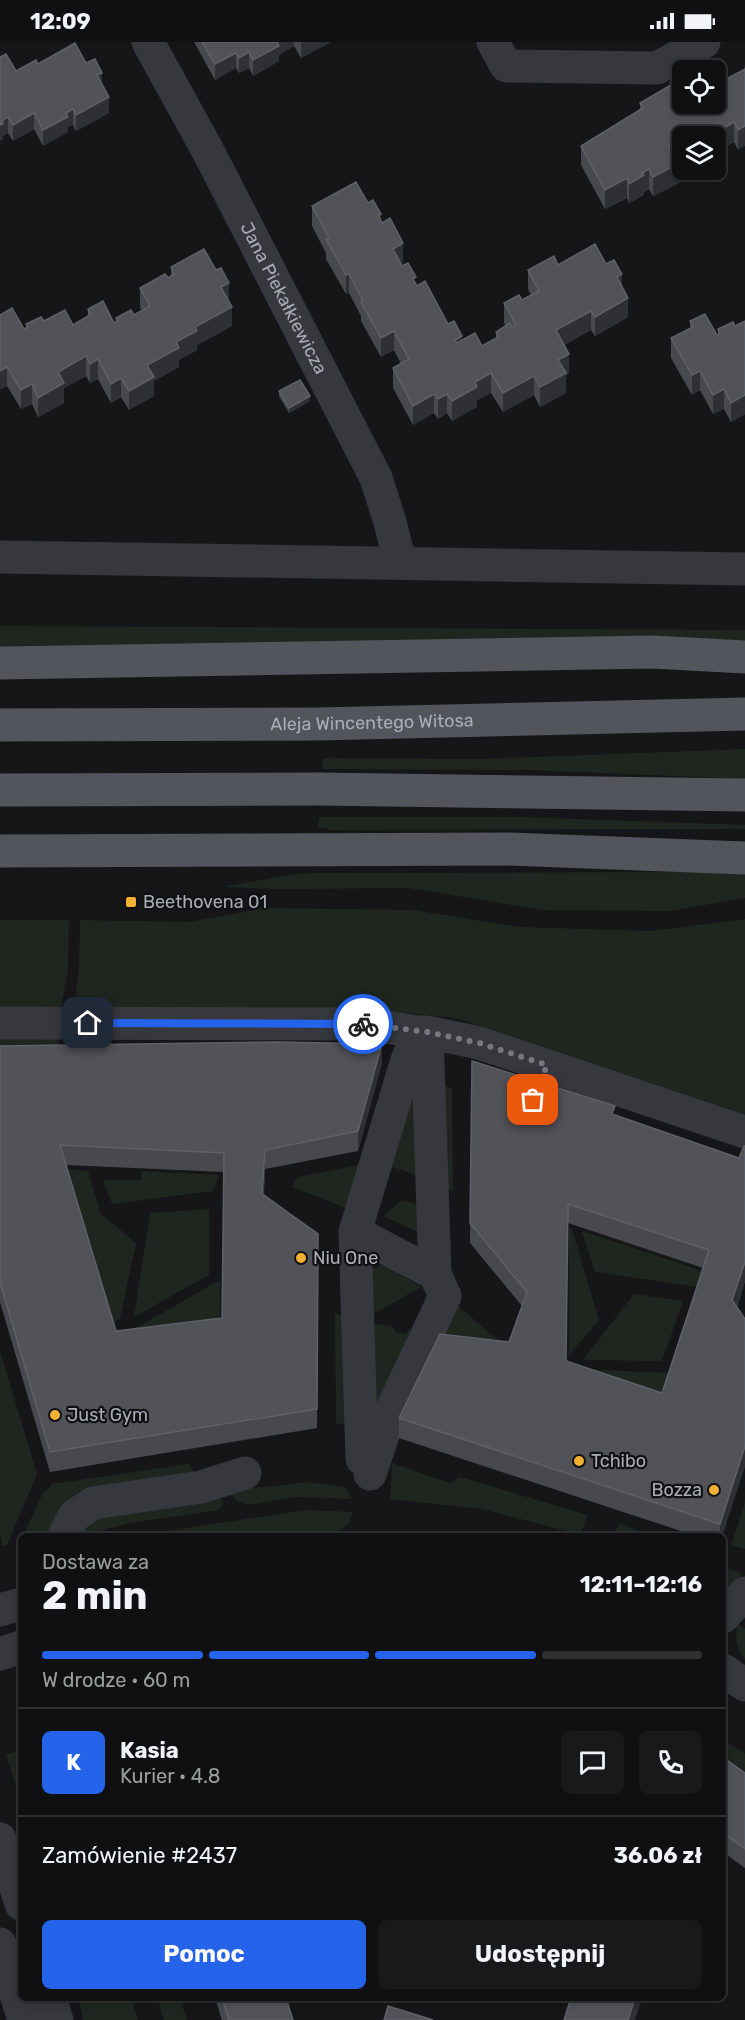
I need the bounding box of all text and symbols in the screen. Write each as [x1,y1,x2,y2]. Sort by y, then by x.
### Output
text: 12:09 [30,8,91,35]
map controls [672,60,726,180]
button: locate [672,60,726,114]
button: layers [672,126,726,180]
street label: Jana Piekałkiewicza [236,219,332,378]
street label: Aleja Wincentego Witosa [270,709,474,735]
place label: Beethovena 01 [143,891,267,913]
marker: Beethovena 01 [124,895,138,909]
courier [333,994,393,1054]
pin [62,997,113,1048]
icon: home [71,1006,104,1039]
icon: bike [347,1008,380,1041]
pin [507,1074,558,1125]
icon: bag [516,1083,549,1116]
place label: Niu One [313,1247,378,1269]
marker: Niu One [294,1251,308,1265]
place label: Just Gym [67,1404,148,1426]
marker: Just Gym [48,1408,62,1422]
place label: Tchibo [591,1450,646,1472]
marker: Tchibo [572,1454,586,1468]
place label: Bozza [651,1479,702,1501]
marker: Bozza [707,1483,721,1497]
text: Dostawa za [42,1550,149,1574]
text: 12:11–12:16 [580,1571,702,1598]
text: 2 min [42,1573,148,1619]
text: W drodze · 60 m [42,1668,190,1692]
button: chat [561,1731,624,1794]
button: phone [639,1731,702,1794]
text: Kasia [120,1737,179,1764]
text: K [66,1749,81,1776]
text: Kurier · 4.8 [120,1764,220,1788]
text: Zamówienie #2437 [42,1842,237,1869]
text: 36.06 zł [613,1842,702,1869]
button: Pomoc [42,1920,366,1989]
button: Udostępnij [378,1920,702,1989]

